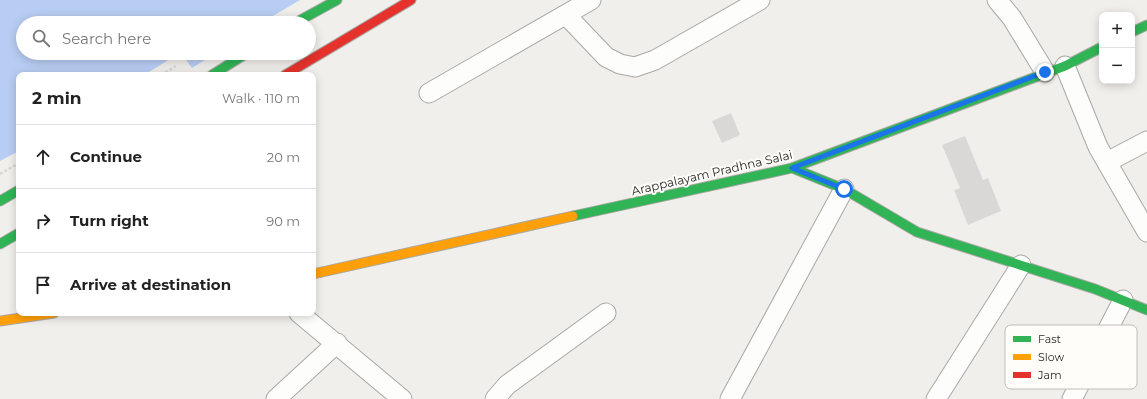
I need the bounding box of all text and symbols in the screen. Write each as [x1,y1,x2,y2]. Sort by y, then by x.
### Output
map controls [1099,12,1135,84]
button: + [1099,12,1135,48]
search box [16,16,316,60]
icon: search [30,27,52,49]
text: Search here [62,29,151,48]
button: − [1099,48,1135,84]
route end [1036,63,1054,81]
text: 2 min [32,88,82,108]
text: Walk · 110 m [222,90,300,106]
icon: ahead [32,146,54,168]
text: Continue [70,147,142,166]
street label: Arappalayam Pradhna Salai [630,147,794,198]
text: 20 m [267,149,300,165]
route start [835,180,853,198]
icon: right [32,210,54,232]
text: Turn right [70,211,149,230]
text: 90 m [266,213,300,229]
icon: arrive [32,274,54,296]
text: Arrive at destination [70,275,231,294]
legend [1005,325,1137,389]
text: Fast [1038,332,1062,346]
text: Slow [1038,350,1064,364]
text: Jam [1037,368,1062,382]

